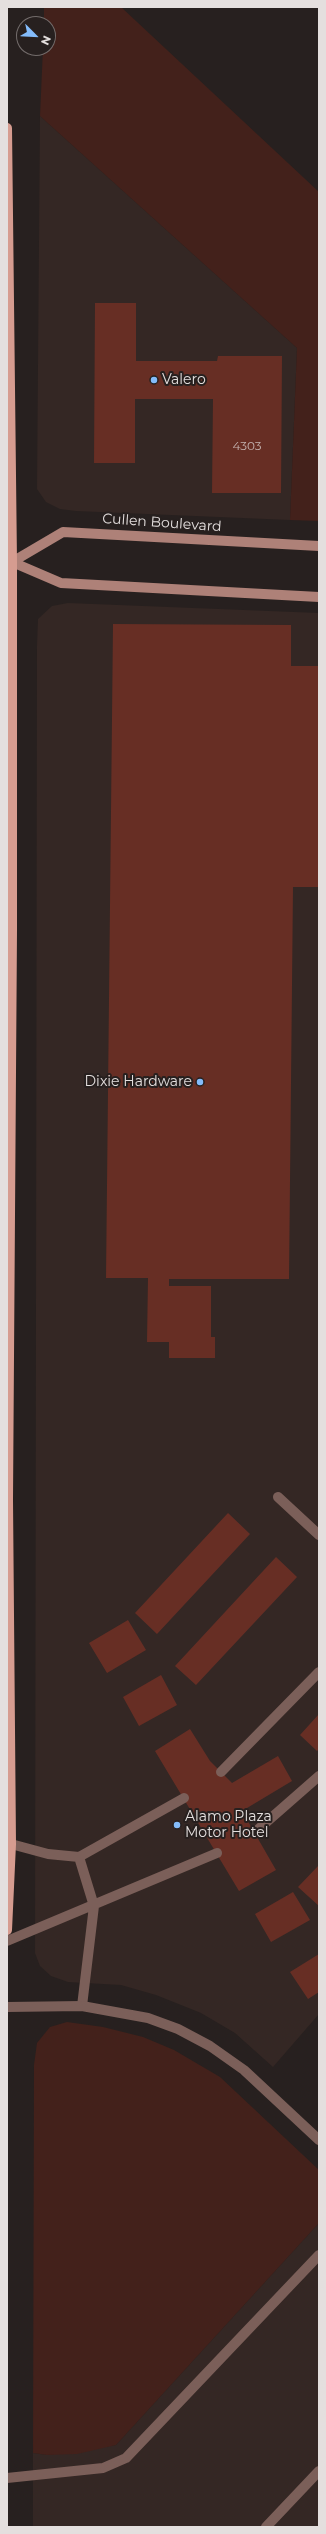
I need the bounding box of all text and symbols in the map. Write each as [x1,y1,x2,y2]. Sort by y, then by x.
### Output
north arrow [16,16,56,56]
text: N [38,34,54,47]
place label: Valero [162,372,206,388]
marker: Valero [149,375,159,385]
house number: 4303 [232,439,262,453]
street label: Cullen Boulevard [102,510,222,536]
place label: Dixie Hardware [85,1074,192,1090]
marker: Dixie Hardware [195,1077,205,1087]
place label: Alamo Plaza Motor Hotel [185,1809,272,1842]
marker: Alamo Plaza Motor Hotel [172,1820,182,1830]

